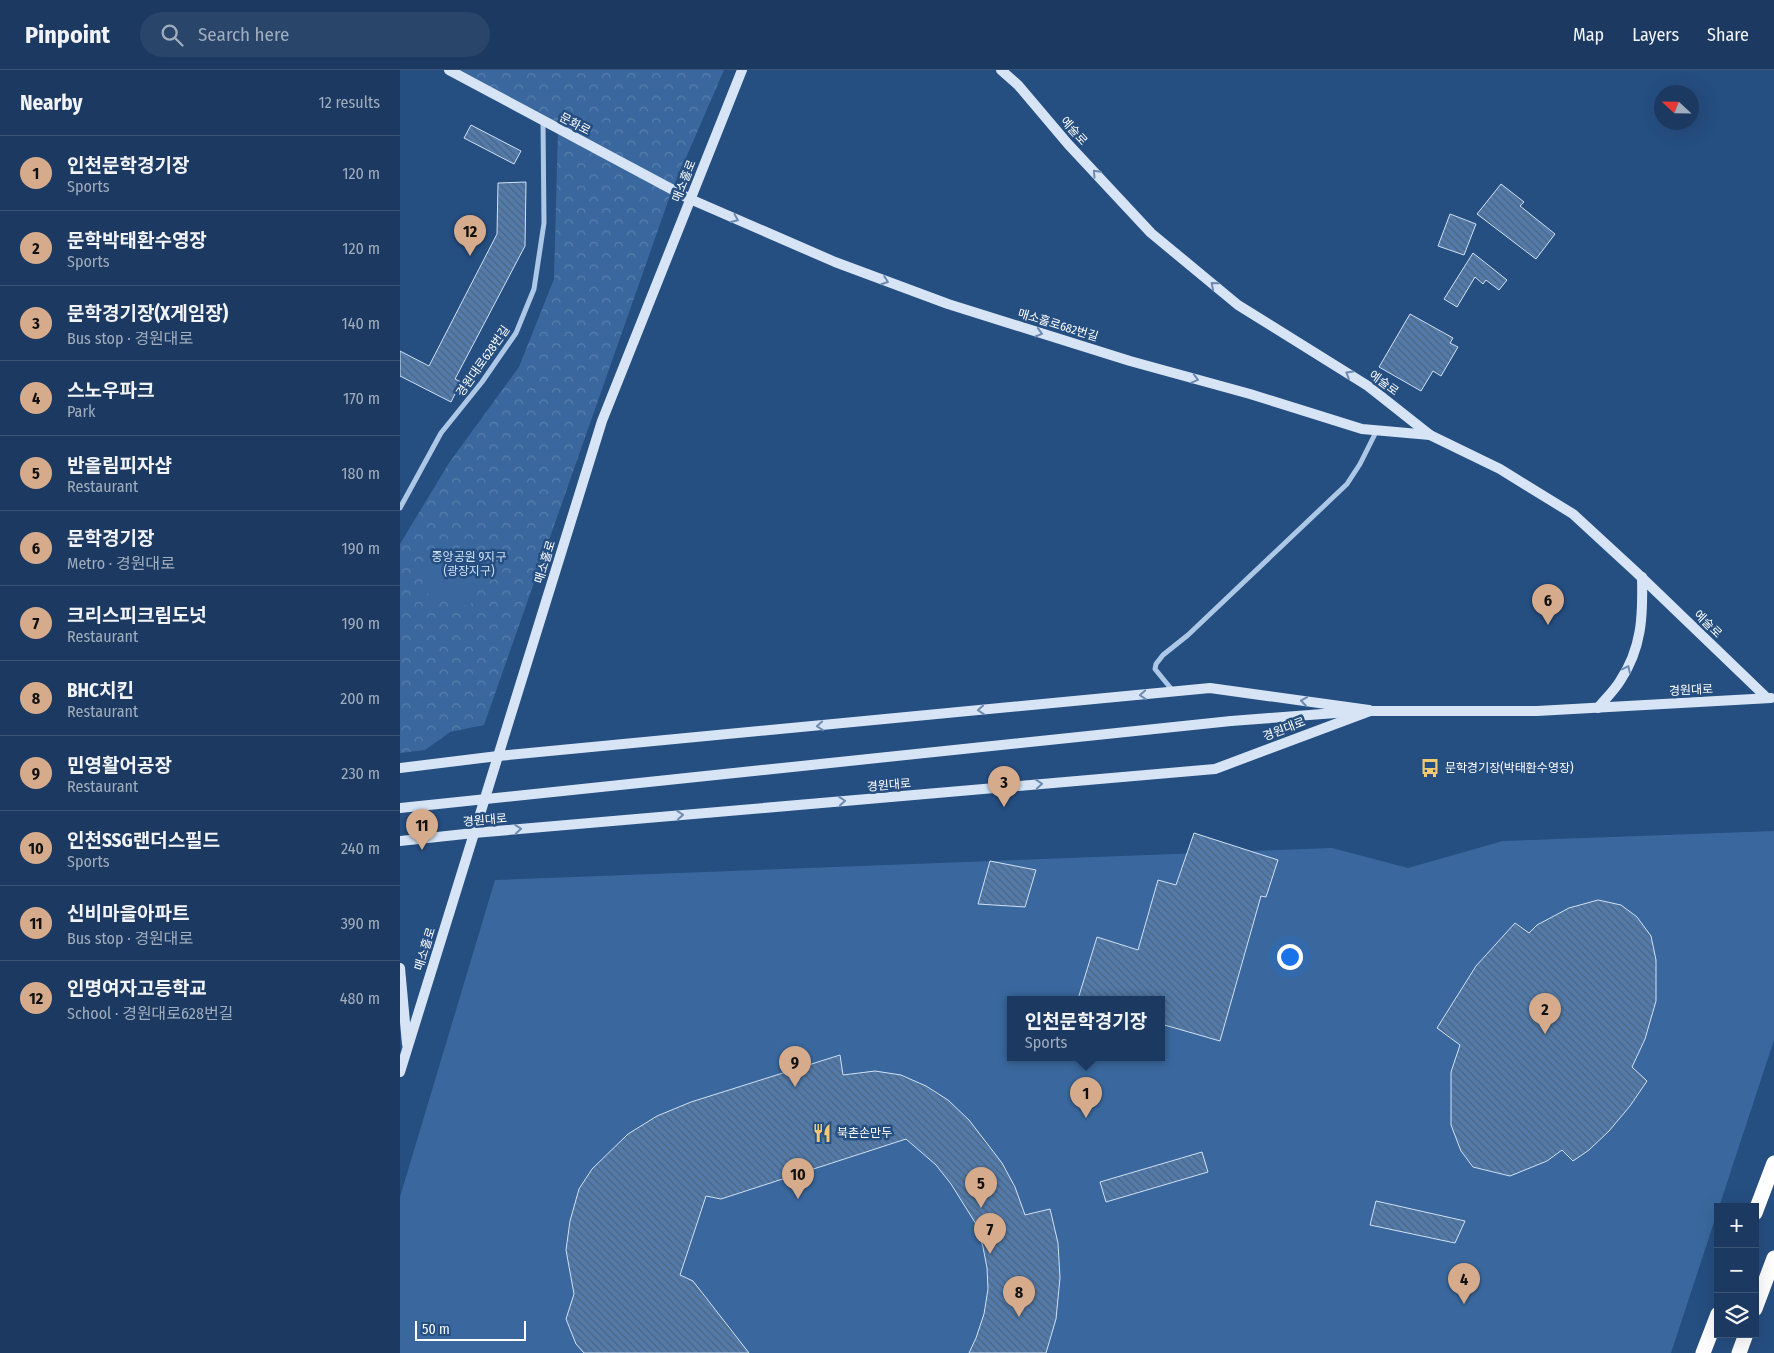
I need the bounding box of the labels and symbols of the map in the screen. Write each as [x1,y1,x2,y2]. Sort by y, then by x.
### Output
north arrow [1654,85,1699,130]
street label: 문화로 [557,110,593,138]
street label: 예술로 [1058,114,1090,148]
street label: 매소홀로 [669,158,699,204]
one-way arrow [1093,170,1102,179]
one-way arrow [730,212,739,223]
pin: 12 [454,215,486,256]
one-way arrow [880,275,889,285]
one-way arrow [1210,281,1219,290]
street label: 매소홀로682번길 [1016,306,1100,344]
street label: 경원대로628번길 [453,323,513,399]
one-way arrow [1034,327,1042,337]
street label: 예술로 [1366,368,1402,398]
one-way arrow [1345,371,1354,381]
one-way arrow [1190,373,1198,383]
street label: 매소홀로 [532,539,558,585]
park label: 중앙공원 9지구 (광장지구) [432,550,506,578]
pin: 6 [1532,584,1564,625]
street label: 예술로 [1691,607,1725,641]
one-way arrow [1620,665,1631,674]
street label: 경원대로 [1669,682,1713,698]
one-way arrow [1139,689,1147,700]
one-way arrow [1300,697,1309,707]
one-way arrow [977,704,985,715]
street label: 경원대로 [1261,715,1307,743]
one-way arrow [815,720,823,731]
bus stop icon: 문학경기장(박태환수영장) [1419,757,1441,779]
place label: 문학경기장(박태환수영장) [1445,761,1574,775]
pin: 3 [988,766,1020,807]
street label: 경원대로 [866,776,912,794]
one-way arrow [1035,779,1043,790]
one-way arrow [838,796,846,807]
pin: 11 [406,809,438,850]
one-way arrow [676,810,684,821]
street label: 경원대로 [462,811,508,829]
one-way arrow [514,824,522,835]
street label: 매소홀로 [412,926,438,972]
your location [1277,944,1303,970]
pin: 2 [1529,993,1561,1034]
pin: 9 [779,1046,811,1087]
pin: 1 [1070,1077,1102,1118]
restaurant icon: 북촌손만두 [811,1122,833,1144]
place label: 북촌손만두 [837,1126,892,1140]
pin: 10 [782,1158,814,1199]
pin: 5 [965,1167,997,1208]
pin: 7 [974,1213,1006,1254]
pin: 4 [1448,1263,1480,1304]
pin: 8 [1003,1276,1035,1317]
scale bar [415,1318,526,1341]

